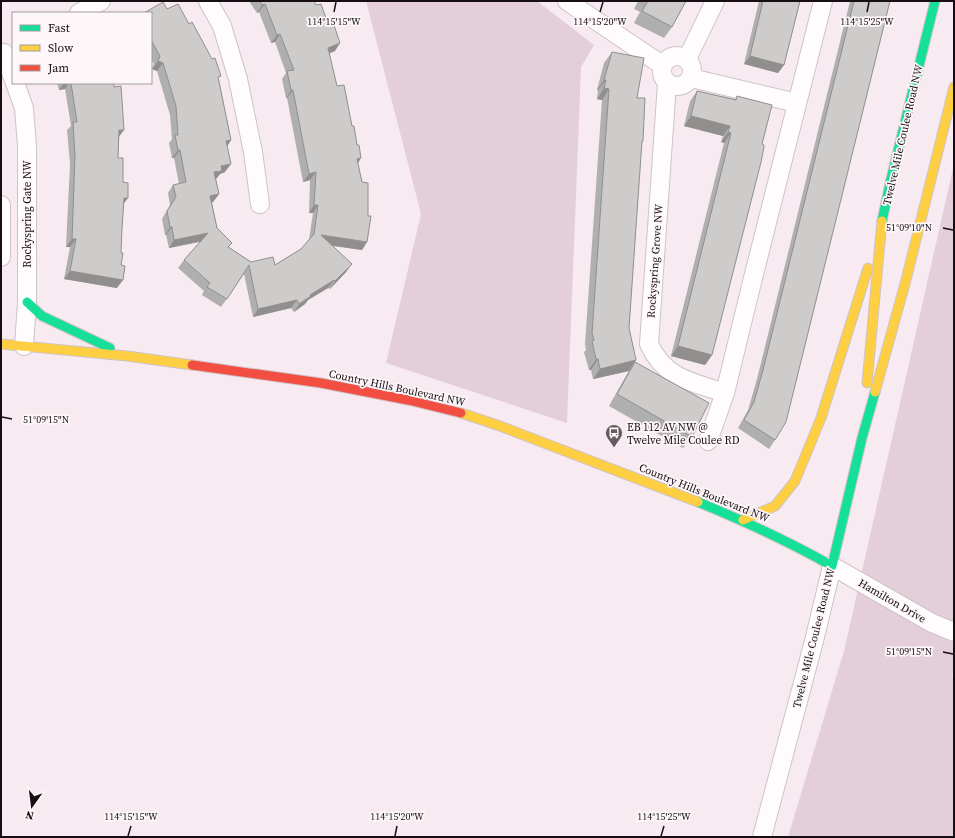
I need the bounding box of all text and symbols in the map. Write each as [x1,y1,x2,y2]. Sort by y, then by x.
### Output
legend [12,12,152,84]
text: 114°15'15"W [307,15,361,28]
text: 114°15'20"W [573,15,627,28]
text: 114°15'25"W [840,15,894,28]
text: Fast [48,20,70,36]
text: Slow [48,40,74,56]
text: Jam [47,60,69,76]
street label: Twelve Mile Coulee Road NW [880,63,927,207]
street label: Rockyspring Gate NW [20,160,35,268]
street label: Rockyspring Grove NW [644,203,666,318]
text: 51°09'10"N [886,221,932,234]
street label: Country Hills Boulevard NW [327,366,467,410]
text: 51°09'15"N [23,413,69,426]
place label: EB 112 AV NW @ Twelve Mile Coulee RD [627,420,740,448]
bus stop icon: EB 112 AV NW @ Twelve Mile Coulee RD [604,423,624,448]
street label: Country Hills Boulevard NW [637,460,772,526]
street label: Twelve Mile Coulee Road NW [789,566,839,710]
street label: Hamilton Drive [855,576,929,627]
text: 51°09'15"N [886,645,932,658]
north arrow [12,786,52,826]
text: N [24,807,35,823]
text: 114°15'15"W [104,810,158,823]
text: 114°15'20"W [370,810,424,823]
text: 114°15'25"W [637,810,691,823]

